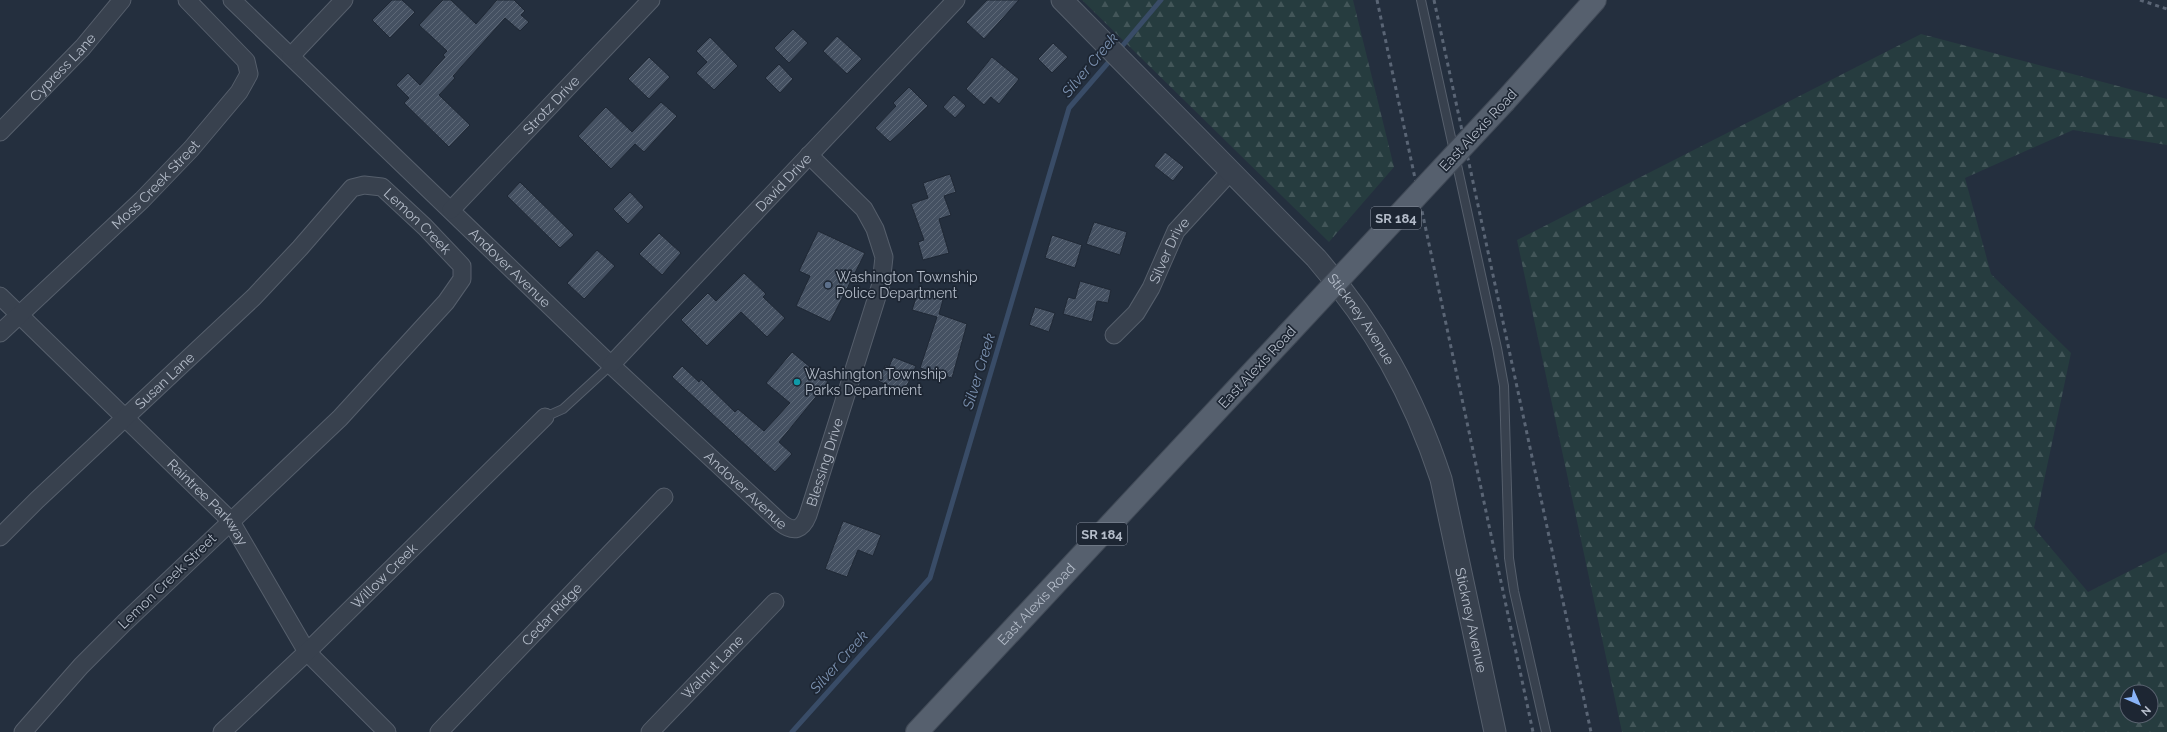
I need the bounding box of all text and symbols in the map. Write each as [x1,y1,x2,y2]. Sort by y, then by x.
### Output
water label: Silver Creek [1057,29,1122,102]
street label: Cypress Lane [26,30,99,105]
street label: Strotz Drive [519,72,583,138]
street label: East Alexis Road [1436,86,1520,174]
street label: Moss Creek Street [108,137,203,232]
street label: David Drive [752,150,815,215]
street label: Lemon Creek [381,185,455,258]
road number: SR 184 [1371,207,1421,229]
street label: Silver Drive [1146,214,1192,286]
street label: Andover Avenue [466,225,554,311]
place label: Washington Township Police Department [836,269,978,301]
street label: Stickney Avenue [1324,270,1398,367]
marker: Washington Township Police Department [823,280,833,290]
street label: East Alexis Road [1215,323,1299,411]
water label: Silver Creek [959,331,999,412]
street label: Susan Lane [132,349,197,412]
place label: Washington Township Parks Department [805,366,947,398]
marker: Washington Township Parks Department [792,377,802,387]
street label: Blessing Drive [803,416,846,508]
street label: Andover Avenue [701,448,790,533]
street label: Raintree Parkway [164,456,251,549]
road number: SR 184 [1077,523,1127,545]
street label: Lemon Creek Street [115,530,219,632]
street label: Willow Creek [348,540,421,612]
street label: East Alexis Road [994,560,1078,648]
street label: Stickney Avenue [1452,566,1490,674]
street label: Cedar Ridge [518,580,585,649]
water label: Silver Creek [805,627,872,698]
street label: Walnut Lane [678,632,747,702]
north arrow [2119,684,2159,724]
text: N [2138,703,2153,718]

